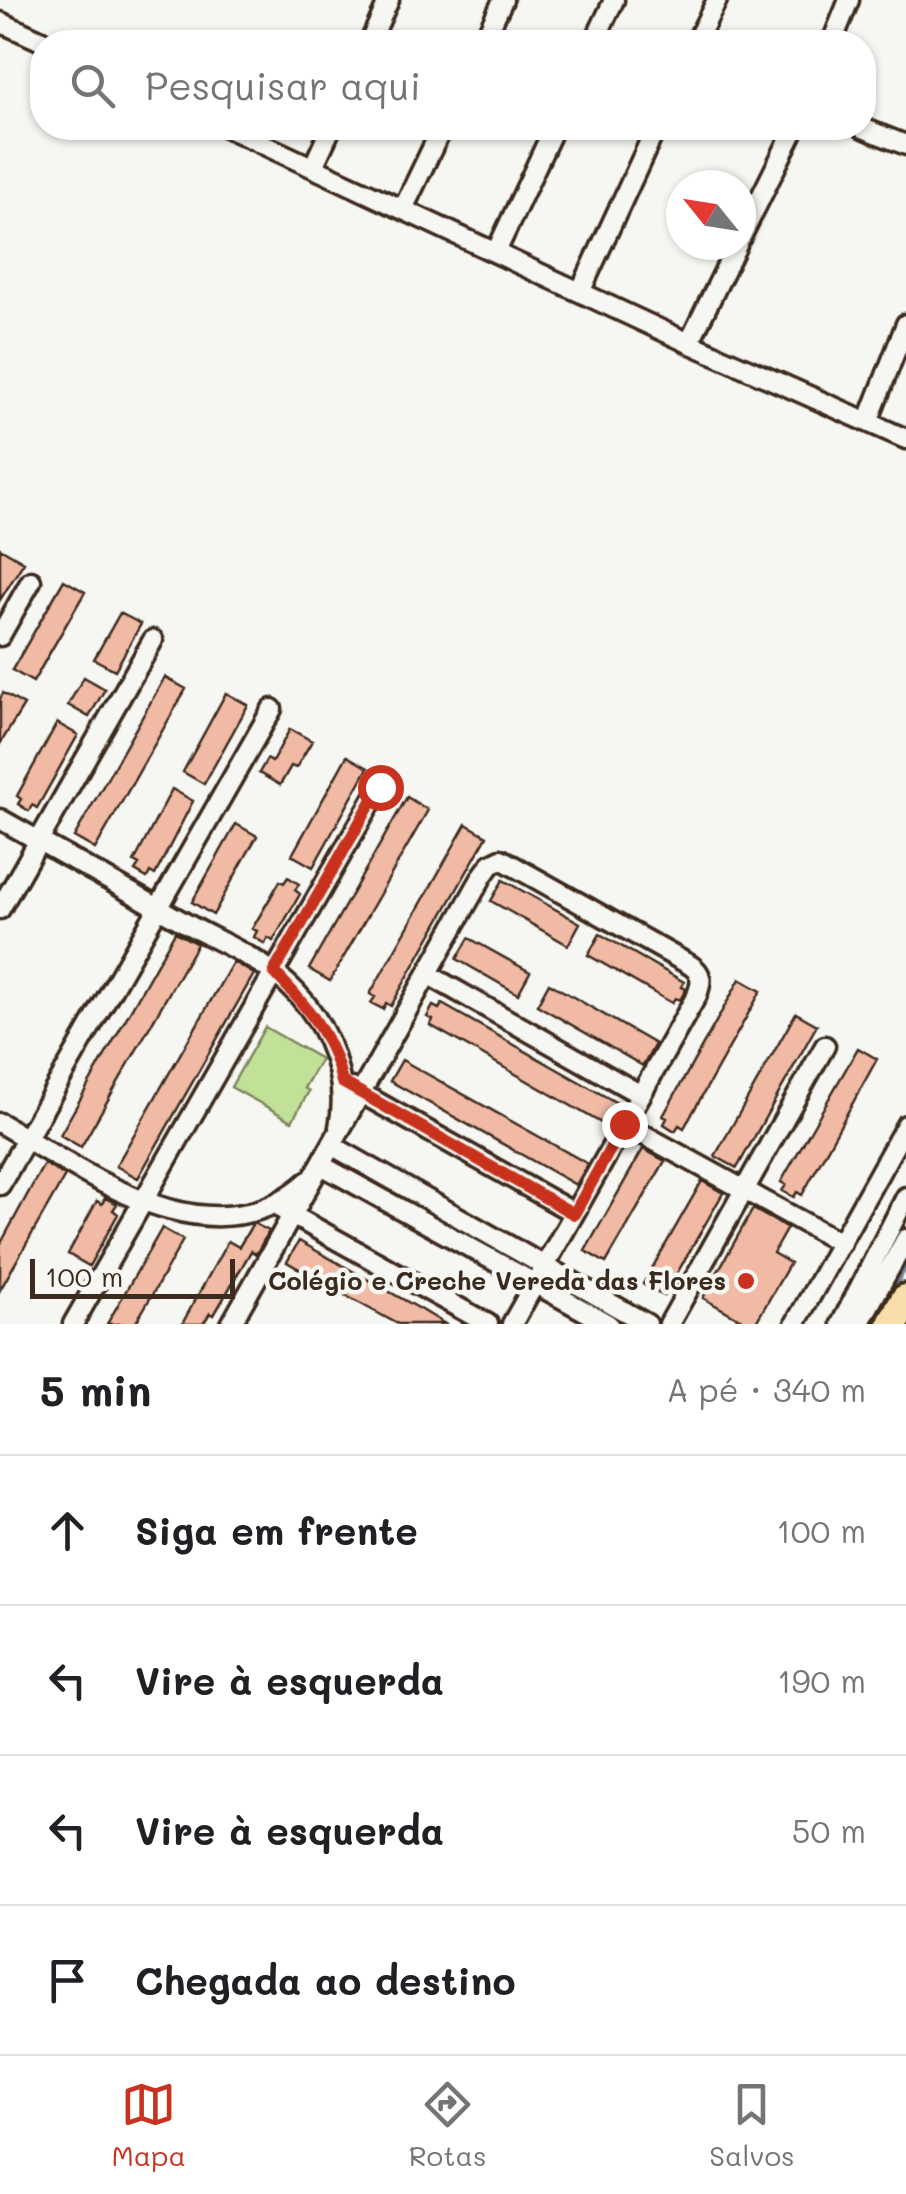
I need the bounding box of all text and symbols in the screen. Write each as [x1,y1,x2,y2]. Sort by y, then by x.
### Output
search box [30,30,876,140]
icon: search [65,58,120,113]
text: Pesquisar aqui [145,60,421,110]
north arrow [666,170,756,260]
route start [358,765,404,811]
route end [602,1102,648,1148]
scale bar [30,1254,235,1298]
text: 100 m [45,1258,123,1294]
place label: Colégio e Creche Vereda das Flores [268,1264,726,1296]
marker: Colégio e Creche Vereda das Flores [735,1270,757,1292]
text: 5 min [40,1362,151,1417]
text: A pé · 340 m [667,1368,866,1410]
icon: ahead [40,1503,95,1558]
text: Siga em frente [135,1505,418,1555]
text: 100 m [776,1509,866,1551]
icon: left [40,1653,95,1708]
text: Vire à esquerda [135,1655,444,1705]
text: 190 m [777,1659,866,1701]
icon: left [40,1803,95,1858]
text: Vire à esquerda [135,1805,444,1855]
text: 50 m [792,1809,866,1851]
icon: arrive [40,1953,95,2008]
text: Chegada ao destino [135,1955,516,2005]
tab: Mapa [111,2077,186,2173]
tab: Rotas [409,2077,487,2173]
tab: Salvos [709,2077,795,2173]

